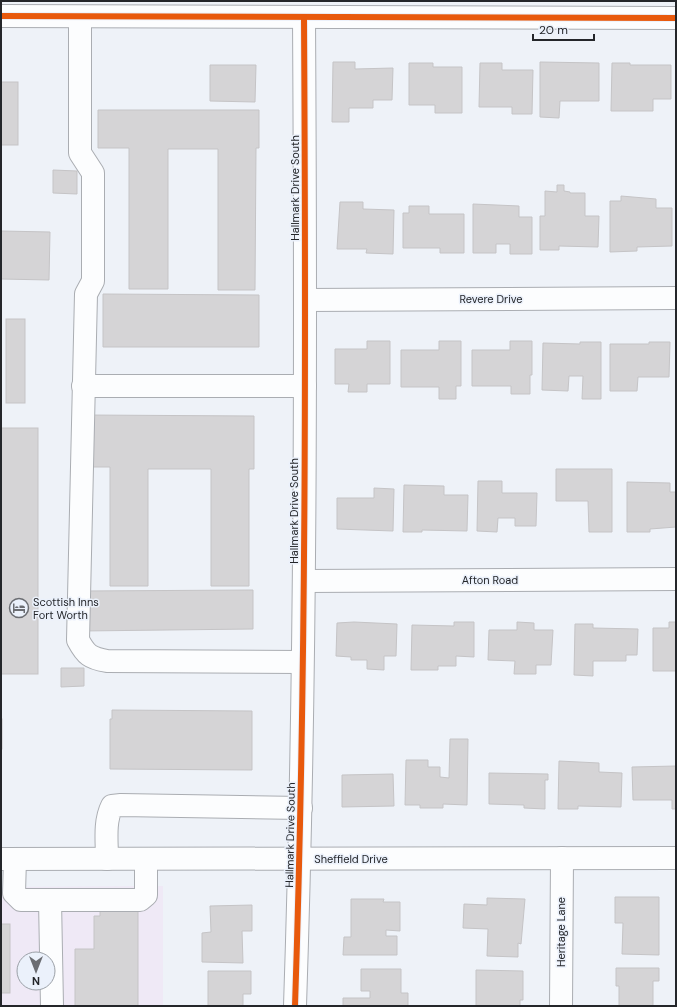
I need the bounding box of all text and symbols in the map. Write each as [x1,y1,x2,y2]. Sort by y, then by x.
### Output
scale bar [533,16,594,42]
text: 20 m [539,22,568,38]
street label: Hallmark Drive South [288,135,302,241]
street label: Revere Drive [459,292,523,306]
street label: Hallmark Drive South [287,458,301,564]
street label: Afton Road [462,573,518,587]
place label: Scottish Inns Fort Worth [33,595,99,622]
hotel icon: Scottish Inns Fort Worth [8,597,30,619]
street label: Hallmark Drive South [282,782,298,888]
street label: Sheffield Drive [314,852,388,866]
street label: Heritage Lane [554,897,568,967]
north arrow [16,951,56,991]
text: N [32,974,40,988]

